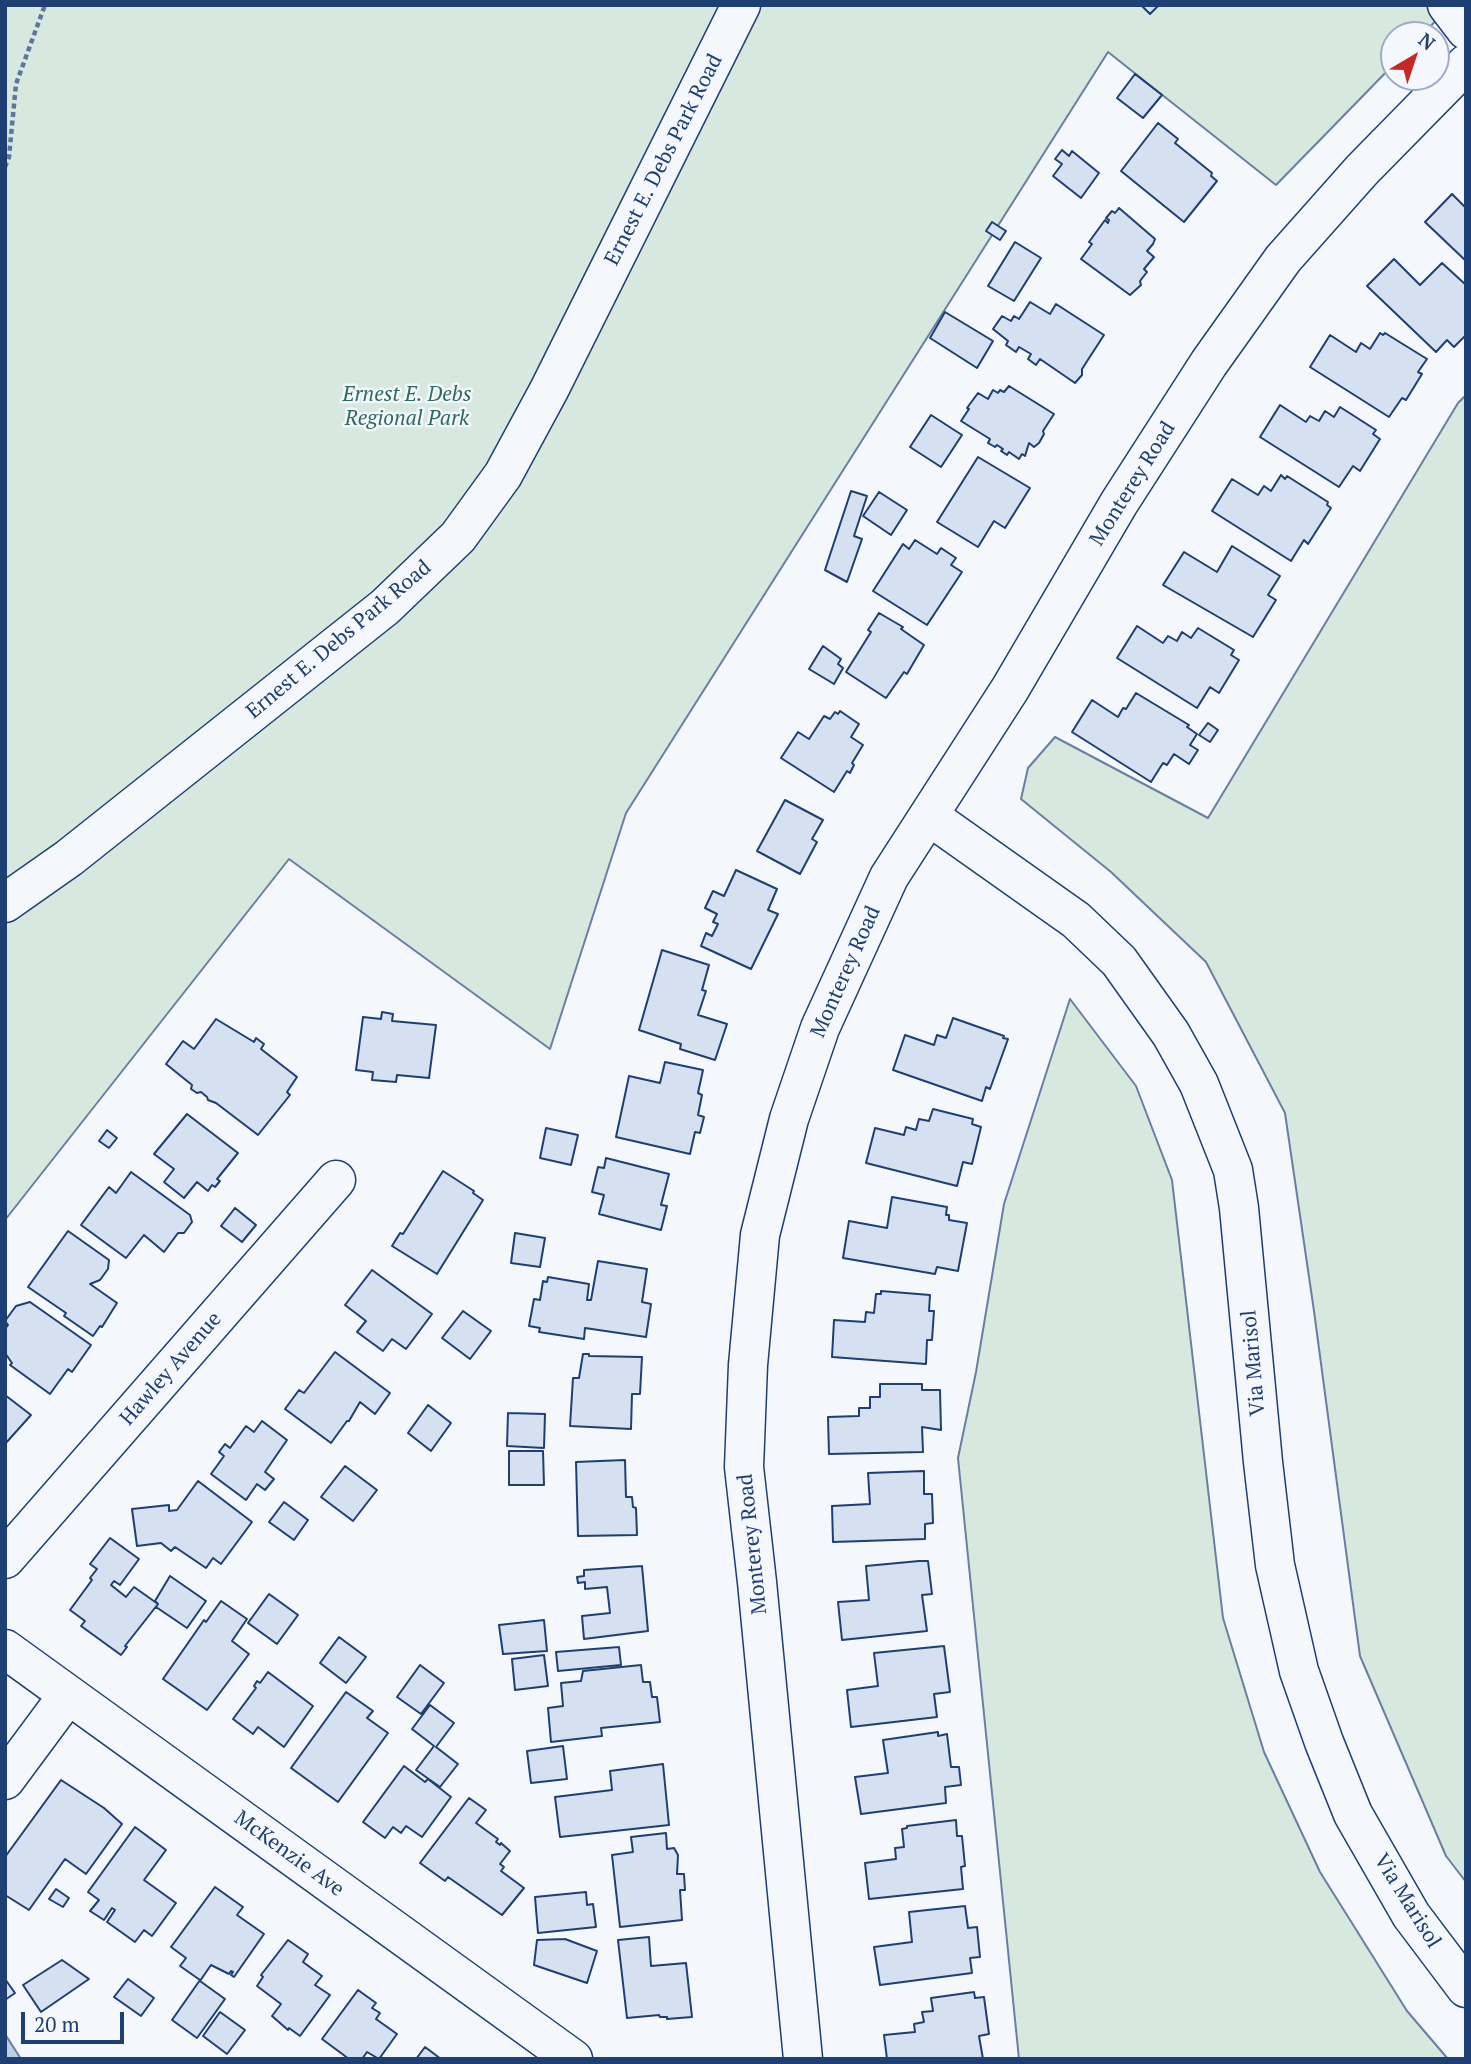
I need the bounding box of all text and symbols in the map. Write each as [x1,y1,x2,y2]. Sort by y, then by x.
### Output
north arrow [1380,21,1450,91]
text: N [1414,27,1441,55]
street label: Ernest E. Debs Park Road [600,50,728,270]
park label: Ernest E. Debs Regional Park [342,382,472,432]
street label: Monterey Road [1085,417,1181,551]
street label: Ernest E. Debs Park Road [241,555,437,725]
street label: Monterey Road [806,902,886,1042]
street label: Hawley Avenue [115,1307,227,1431]
street label: Via Marisol [1237,1309,1271,1417]
street label: Monterey Road [733,1472,773,1616]
street label: McKenzie Ave [229,1806,349,1902]
street label: Via Marisol [1368,1849,1446,1953]
scale bar [24,1997,128,2041]
text: 20 m [34,2010,80,2038]

